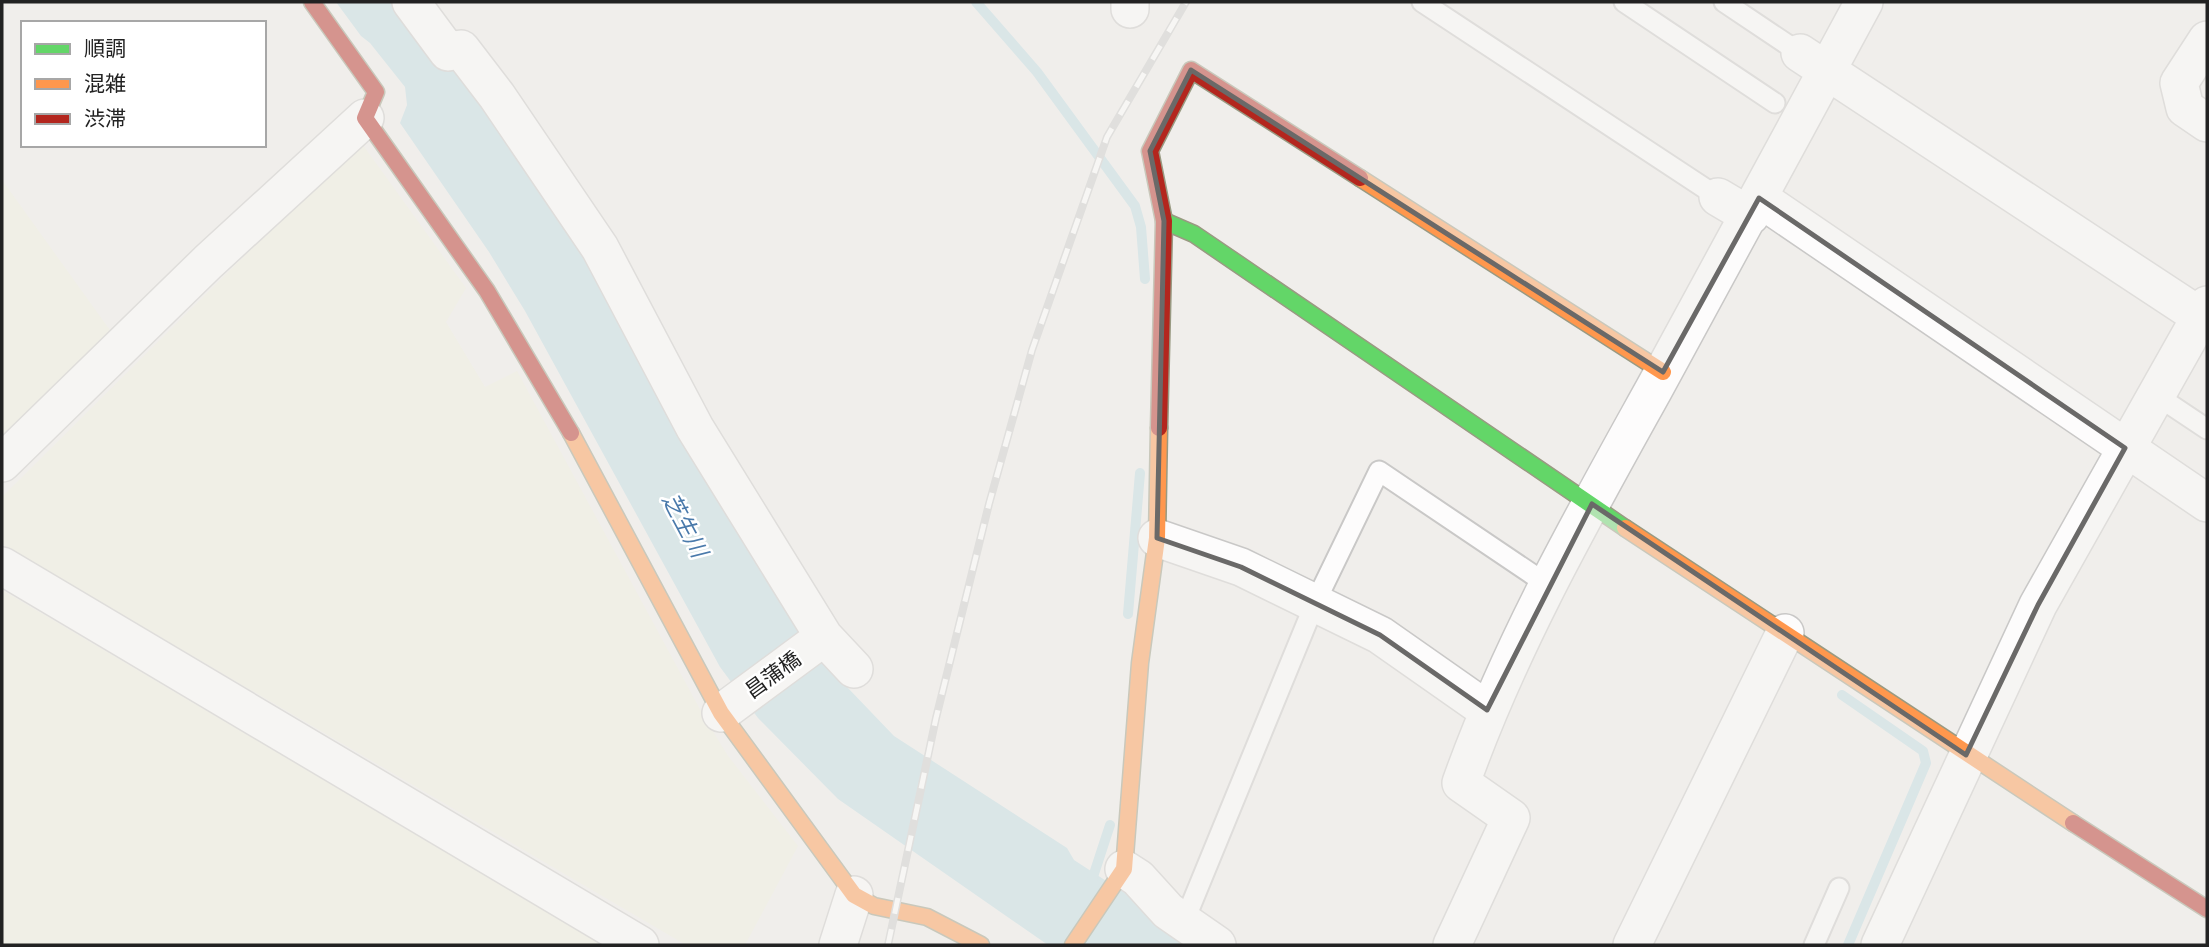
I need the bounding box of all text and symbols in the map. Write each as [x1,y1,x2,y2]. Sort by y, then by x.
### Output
legend [21,21,266,147]
text: 順調 [84,35,126,62]
text: 混雑 [84,70,126,97]
text: 渋滞 [84,105,126,132]
water label: 芝生川 [656,487,716,565]
street label: 昌蒲橋 [739,645,806,704]

